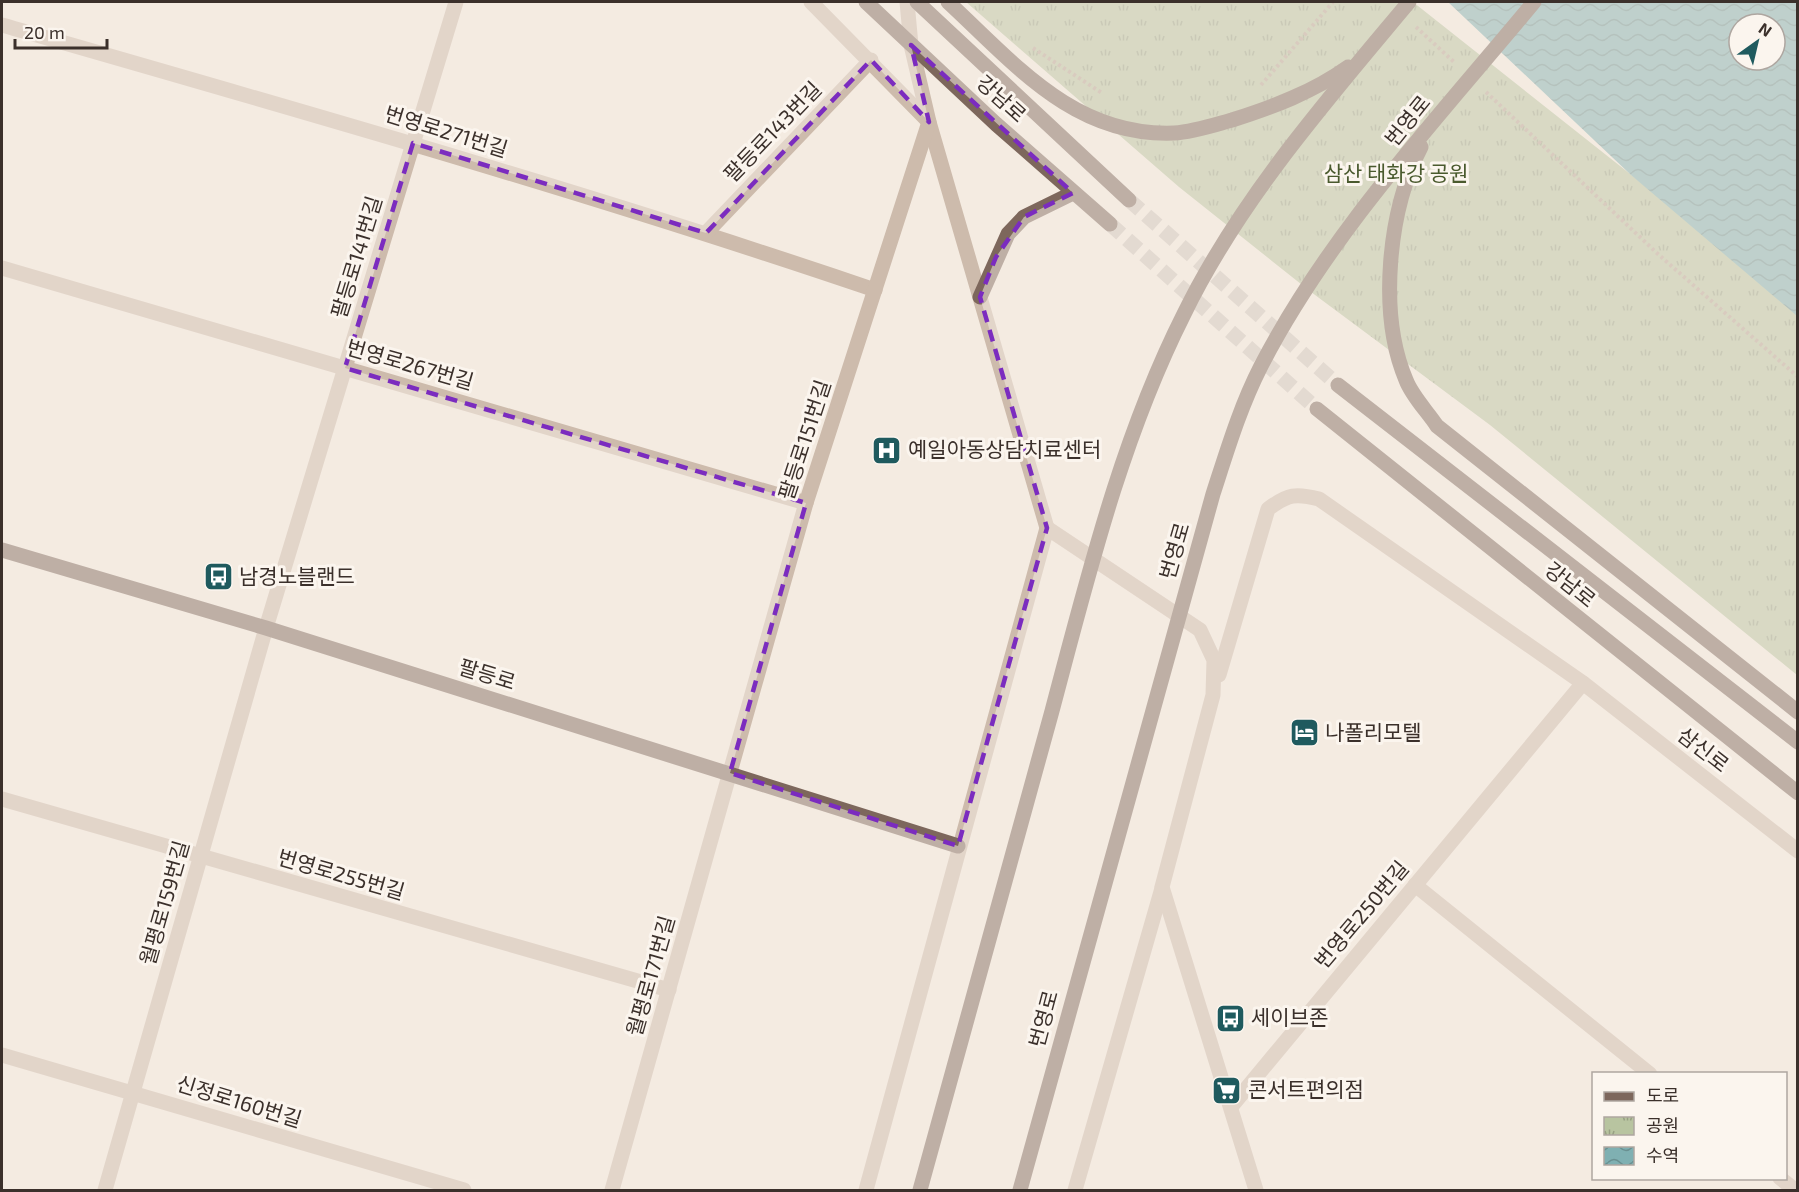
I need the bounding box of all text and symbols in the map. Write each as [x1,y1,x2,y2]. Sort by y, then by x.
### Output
scale bar [15,12,106,50]
north arrow [1727,12,1787,72]
text: N [1756,18,1776,40]
text: 20 m [24,21,65,43]
street label: 강남로 [972,69,1032,127]
street label: 팔등로143번길 [718,76,826,186]
street label: 번영로 [1379,90,1435,150]
street label: 번영로271번길 [382,100,511,161]
park label: 삼산 태화강 공원 [1324,160,1468,185]
street label: 팔등로141번길 [325,193,386,321]
street label: 번영로267번길 [344,333,477,394]
street label: 팔등로151번길 [772,376,835,503]
hospital icon: 예일아동상담치료센터 [871,434,903,466]
place label: 예일아동상담치료센터 [908,436,1101,461]
street label: 번영로 [1154,519,1194,582]
street label: 강남로 [1541,556,1601,612]
bus stop icon: 남경노블랜드 [202,561,234,593]
place label: 남경노블랜드 [239,563,355,588]
street label: 팔등로 [456,653,519,694]
hotel icon: 나폴리모텔 [1288,717,1320,749]
place label: 나폴리모텔 [1325,719,1422,744]
street label: 삼신로 [1673,721,1734,777]
street label: 월평로159번길 [134,838,193,968]
street label: 번영로255번길 [275,843,408,904]
street label: 번영로250번길 [1309,855,1413,973]
street label: 월평로171번길 [620,913,679,1039]
street label: 번영로 [1023,987,1062,1050]
bus stop icon: 세이브존 [1214,1002,1246,1034]
place label: 세이브존 [1251,1004,1328,1029]
street label: 신정로160번길 [174,1070,305,1131]
legend [1592,1072,1787,1180]
supermarket icon: 콘서트편의점 [1211,1074,1243,1106]
place label: 콘서트편의점 [1248,1076,1364,1101]
text: 도로 [1646,1084,1679,1106]
text: 공원 [1646,1114,1679,1136]
text: 수역 [1646,1144,1679,1166]

